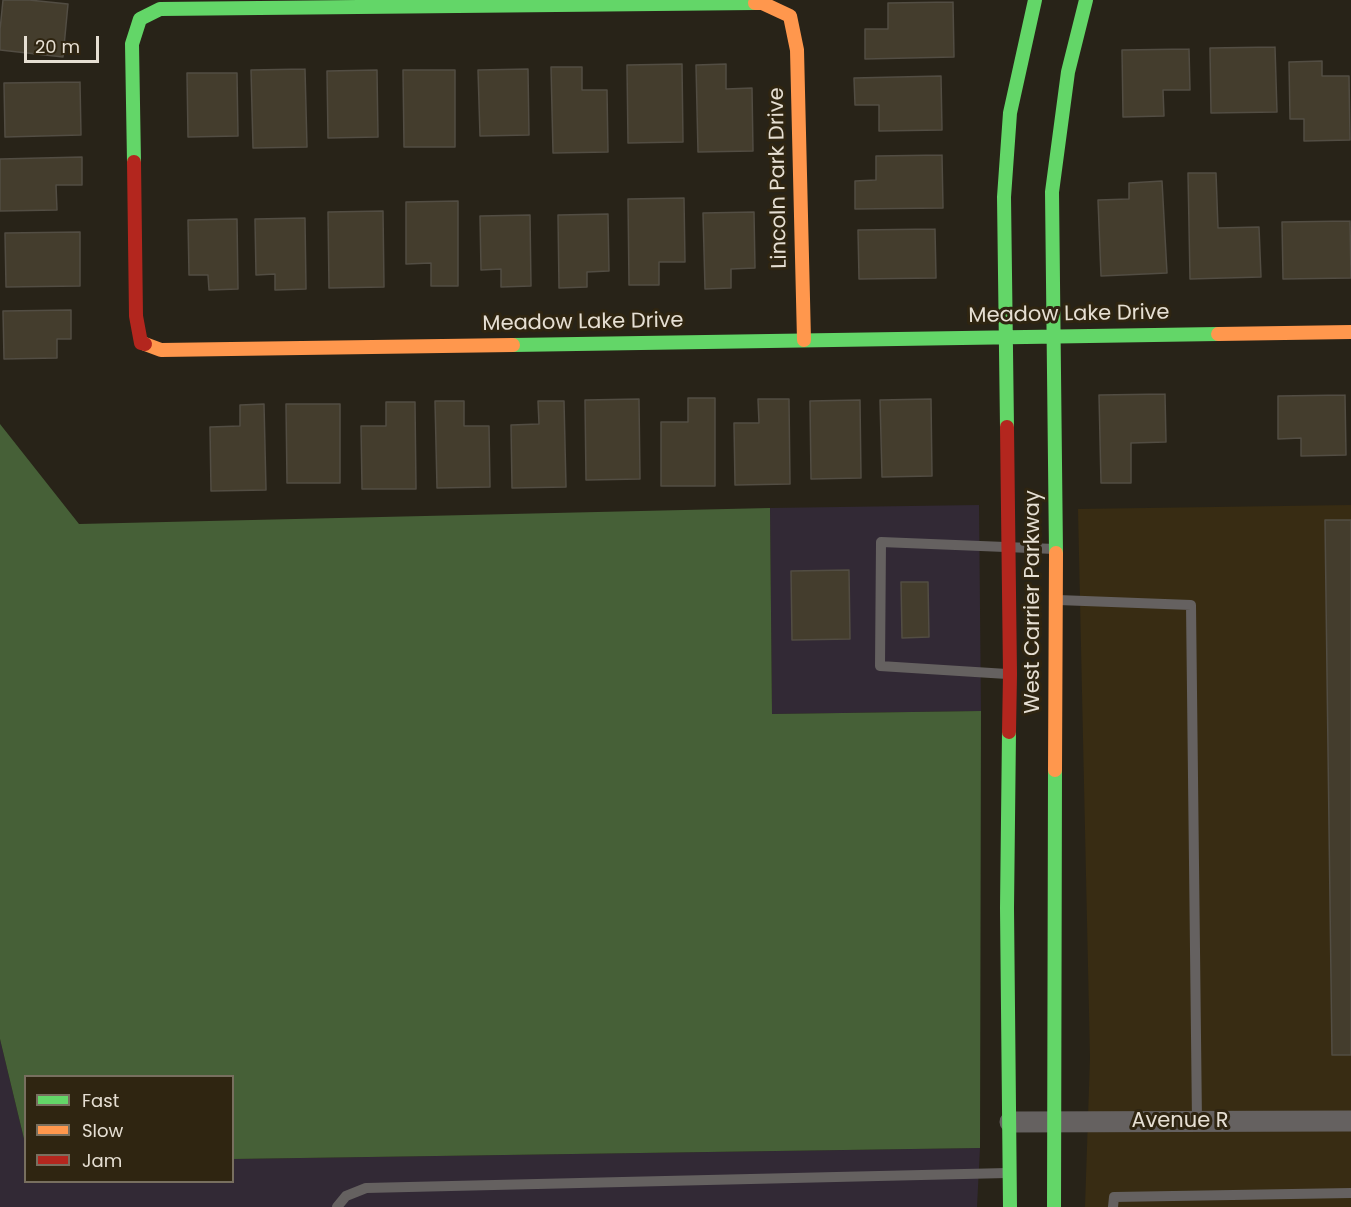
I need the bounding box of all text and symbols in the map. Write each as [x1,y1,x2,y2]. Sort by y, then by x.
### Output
scale bar [27,24,102,62]
text: 20 m [35,34,80,59]
street label: Lincoln Park Drive [765,87,793,269]
street label: Meadow Lake Drive [968,301,1170,329]
street label: Meadow Lake Drive [482,309,684,337]
street label: West Carrier Parkway [1021,490,1047,714]
legend [24,1075,234,1183]
text: Fast [82,1088,119,1113]
street label: Avenue R [1131,1109,1229,1135]
text: Slow [82,1118,123,1143]
text: Jam [82,1148,122,1173]

